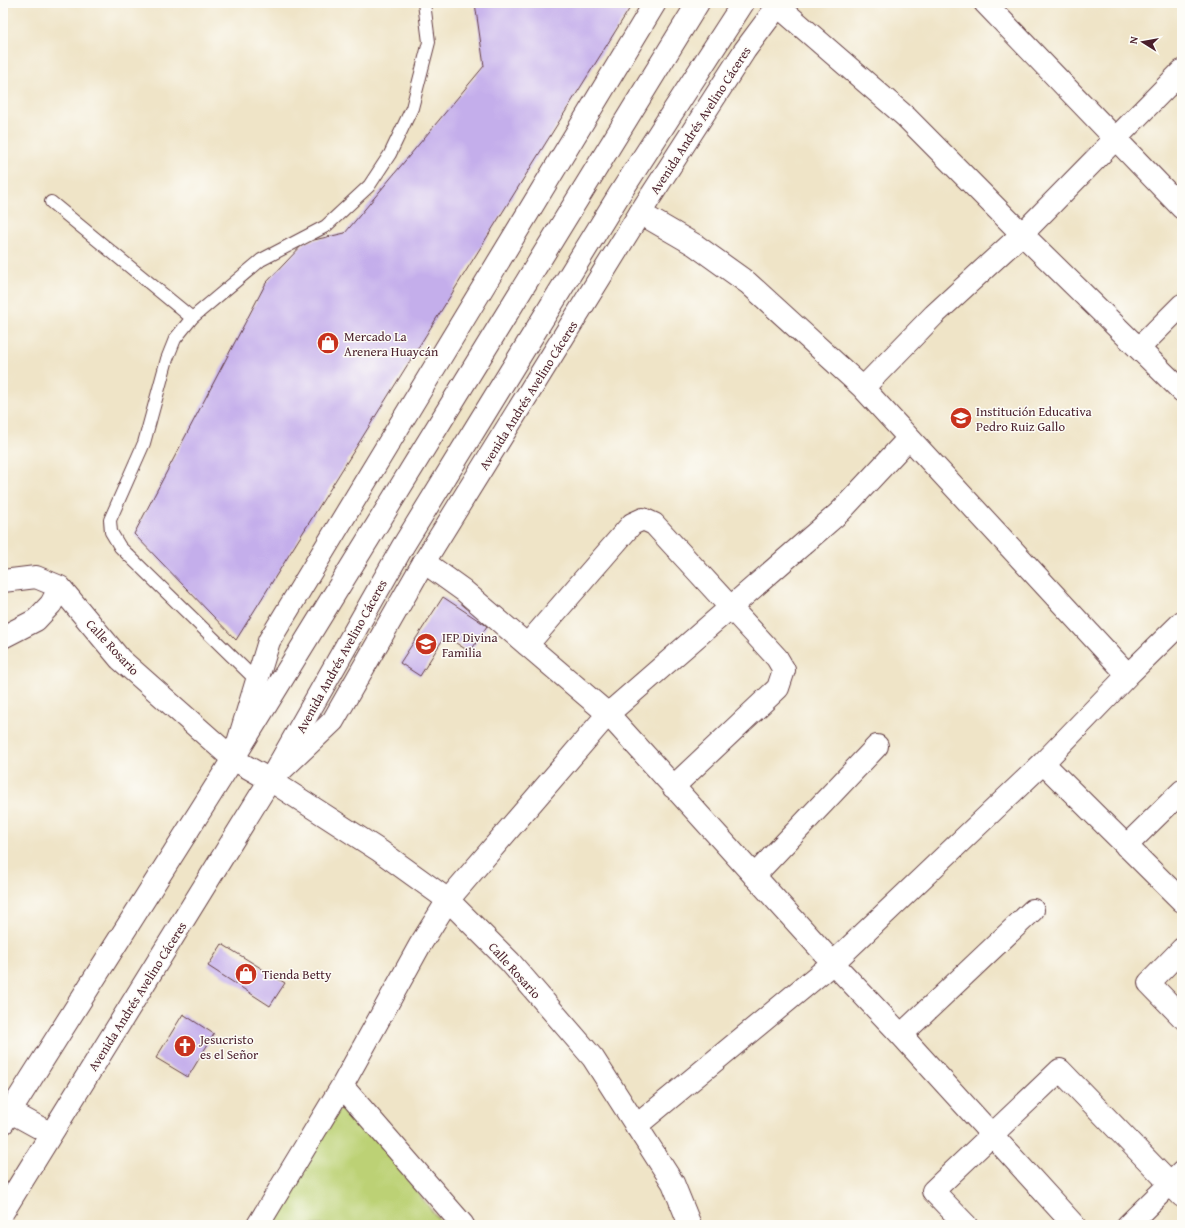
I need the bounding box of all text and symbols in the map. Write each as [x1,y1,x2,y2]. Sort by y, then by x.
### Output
north arrow [1123,22,1163,62]
text: N [1125,34,1142,45]
street label: Avenida Andrés Avelino Cáceres [645,43,756,198]
street label: Avenida Andrés Avelino Cáceres [474,317,582,474]
place label: Mercado La Arenera Huaycán [344,327,439,361]
shop icon: Mercado La Arenera Huaycán [315,330,341,356]
place label: Institución Educativa Pedro Ruiz Gallo [976,402,1092,436]
school or university icon: Institución Educativa Pedro Ruiz Gallo [948,405,974,431]
street label: Avenida Andrés Avelino Cáceres [291,576,392,737]
street label: Calle Rosario [82,615,144,680]
place label: IEP Divina Familia [442,628,498,662]
school or university icon: IEP Divina Familia [413,631,439,657]
street label: Avenida Andrés Avelino Cáceres [83,918,191,1075]
street label: Calle Rosario [484,938,546,1003]
shop icon: Tienda Betty [233,961,259,987]
place label: Tienda Betty [262,965,332,984]
place label: Jesucristo es el Señor [198,1030,259,1064]
church icon: Jesucristo es el Señor [172,1033,198,1059]

